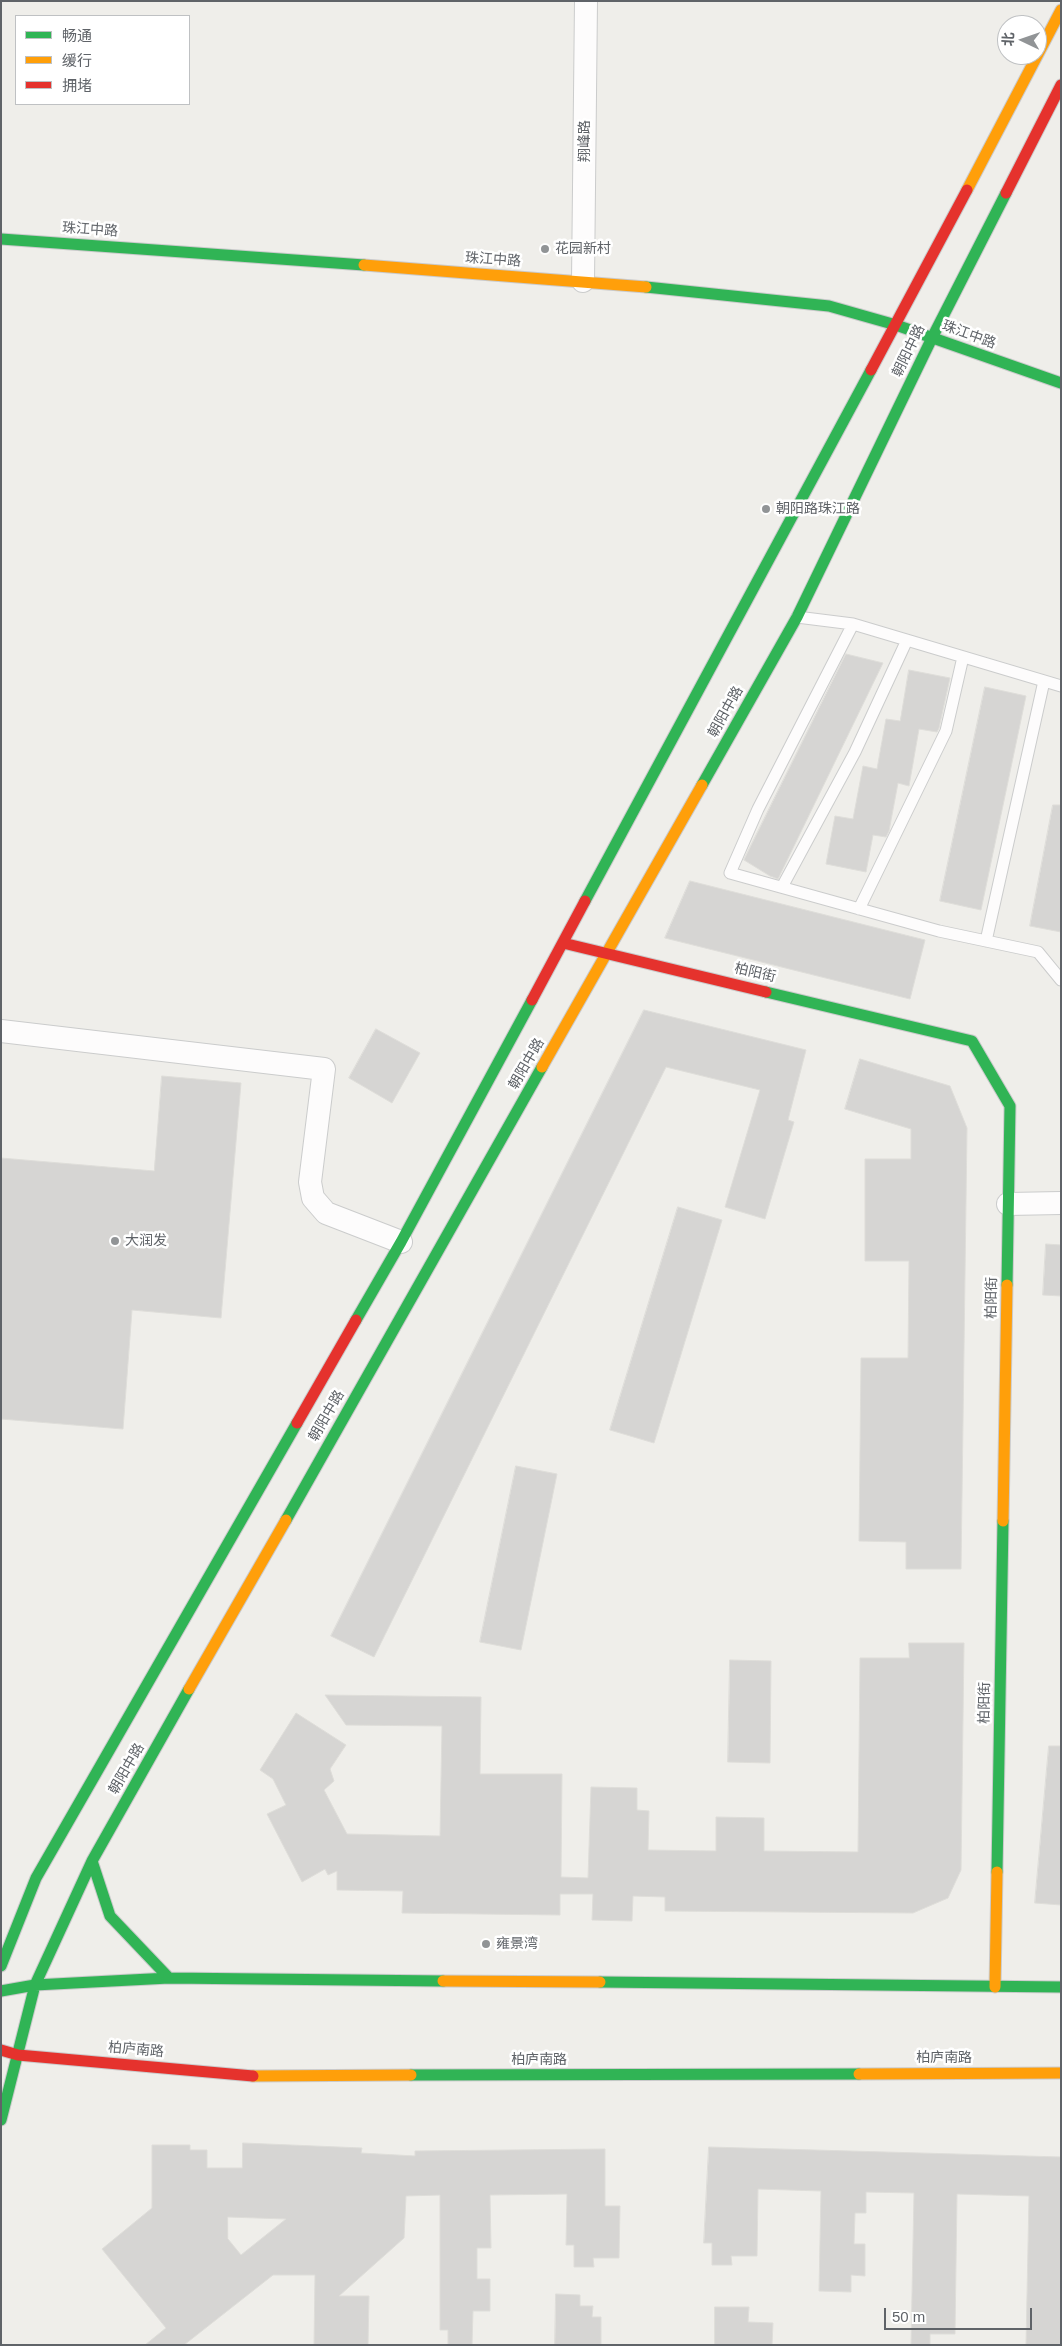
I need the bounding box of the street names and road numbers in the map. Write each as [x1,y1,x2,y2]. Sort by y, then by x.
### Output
street label: 翔峰路 [577,120,593,162]
street label: 珠江中路 [61,220,119,240]
street label: 珠江中路 [464,250,522,270]
street label: 珠江中路 [940,318,998,352]
street label: 朝阳中路 [889,322,929,380]
street label: 朝阳中路 [705,683,747,741]
street label: 柏阳街 [733,960,777,986]
street label: 朝阳中路 [506,1036,548,1092]
street label: 柏阳街 [983,1277,1001,1319]
street label: 朝阳中路 [306,1388,348,1444]
street label: 柏阳街 [976,1682,994,1724]
street label: 朝阳中路 [106,1741,148,1797]
street label: 柏庐南路 [107,2039,165,2061]
street label: 柏庐南路 [916,2050,972,2066]
street label: 柏庐南路 [511,2052,567,2068]

